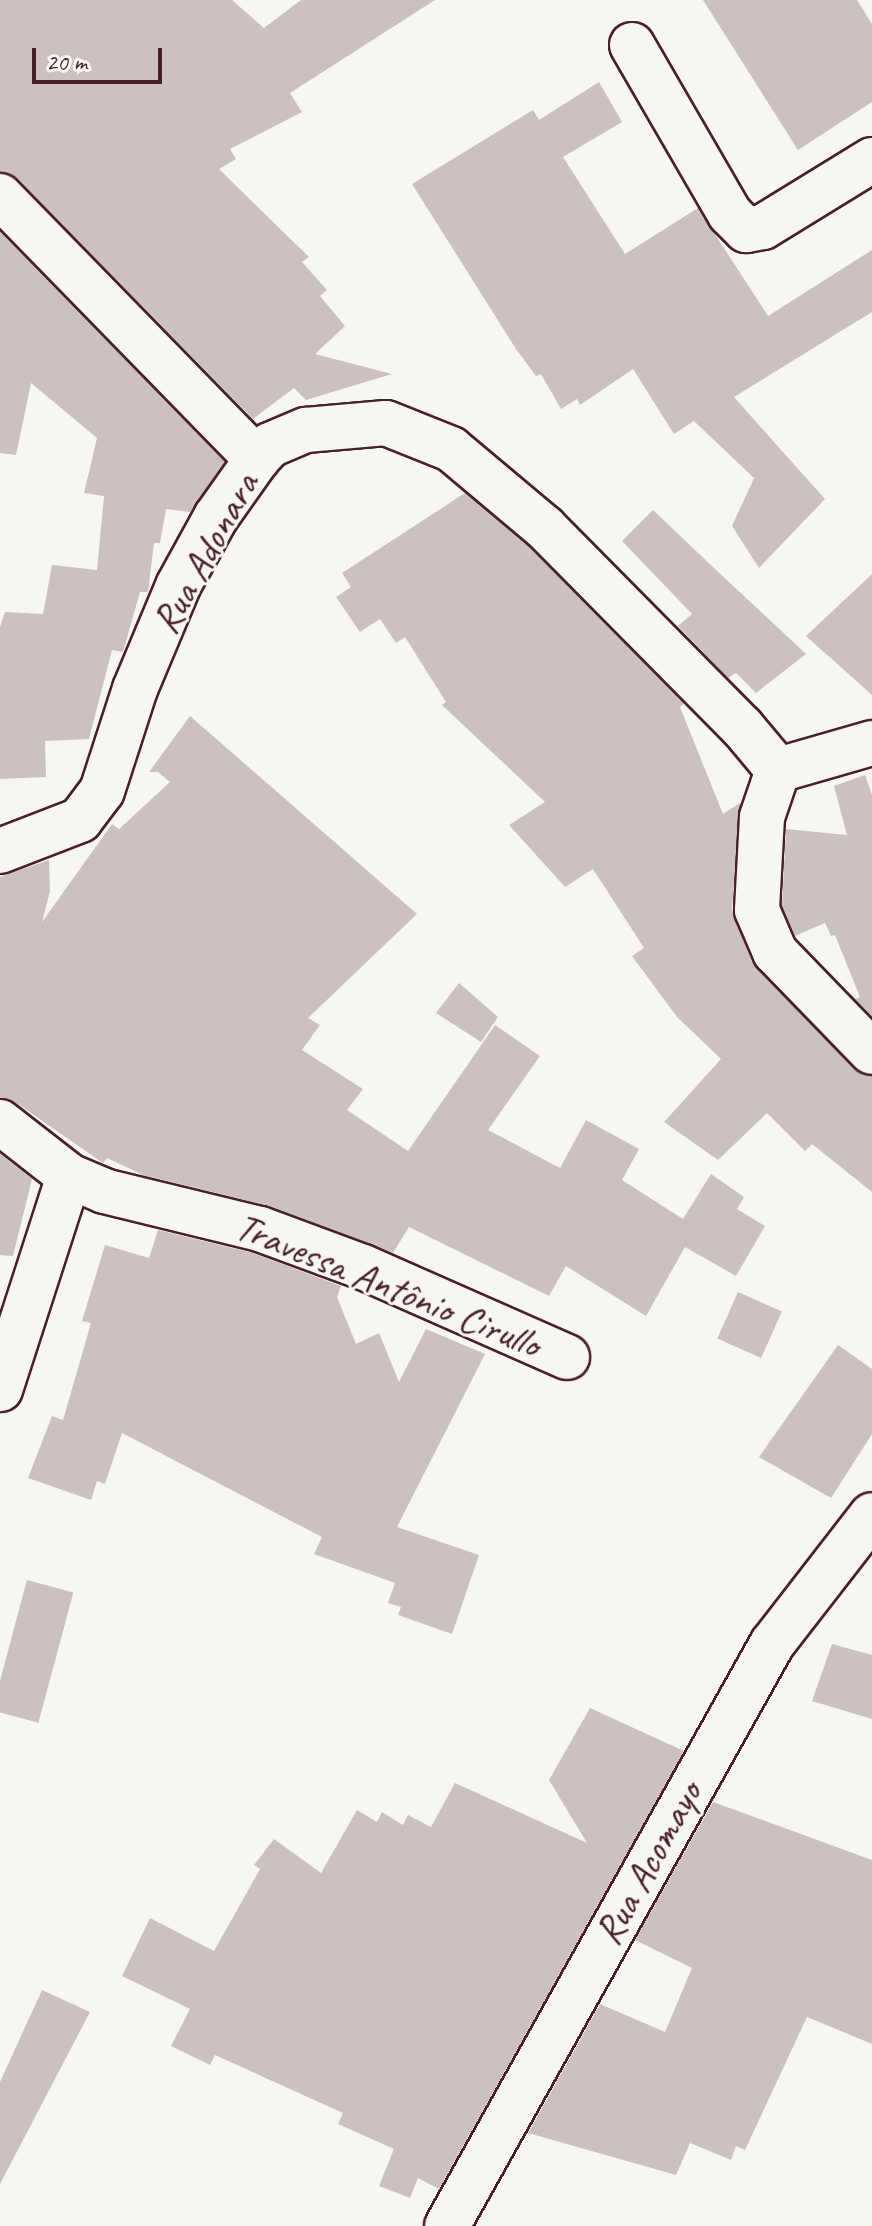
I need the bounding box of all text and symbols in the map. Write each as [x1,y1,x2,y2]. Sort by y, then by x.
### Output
scale bar [36,32,166,82]
text: 20 m [46,47,87,77]
street label: Rua Adonara [141,465,269,641]
street label: Travessa Antônio Cirullo [229,1202,547,1368]
street label: Rua Acomayo [584,1774,712,1952]

